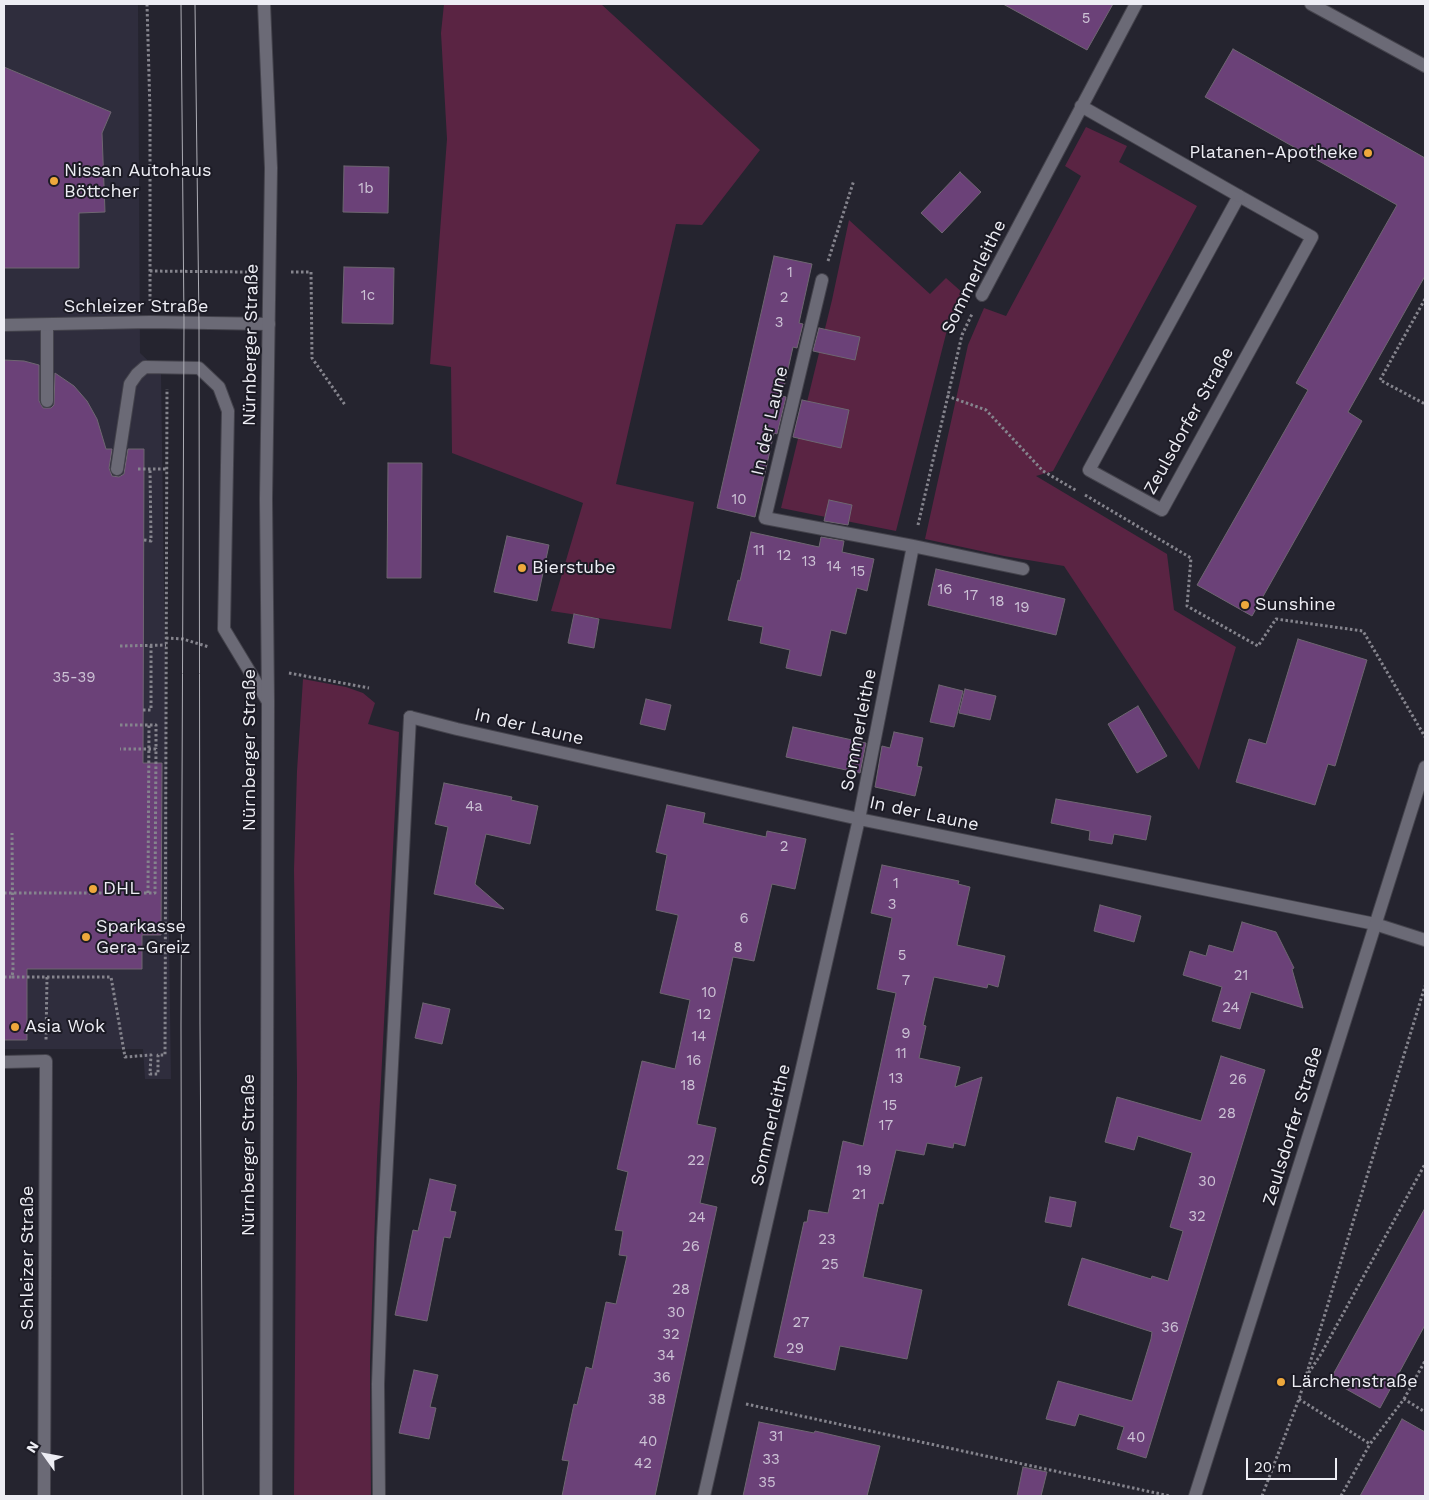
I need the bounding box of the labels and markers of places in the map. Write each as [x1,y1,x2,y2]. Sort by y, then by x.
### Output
place label: Platanen-Apotheke [1189,142,1358,164]
marker: Platanen-Apotheke [1362,147,1374,159]
place label: Nissan Autohaus Böttcher [64,160,212,202]
marker: Nissan Autohaus Böttcher [48,175,60,187]
place label: Bierstube [532,557,616,579]
marker: Bierstube [516,562,528,574]
place label: Sunshine [1255,594,1336,616]
marker: Sunshine [1239,599,1251,611]
place label: DHL [103,878,140,900]
marker: DHL [87,883,99,895]
place label: Sparkasse Gera-Greiz [96,916,190,959]
marker: Sparkasse Gera-Greiz [80,931,92,943]
place label: Asia Wok [25,1016,105,1038]
marker: Asia Wok [9,1021,21,1033]
place label: Lärchenstraße [1291,1371,1418,1393]
marker: Lärchenstraße [1275,1376,1287,1388]

